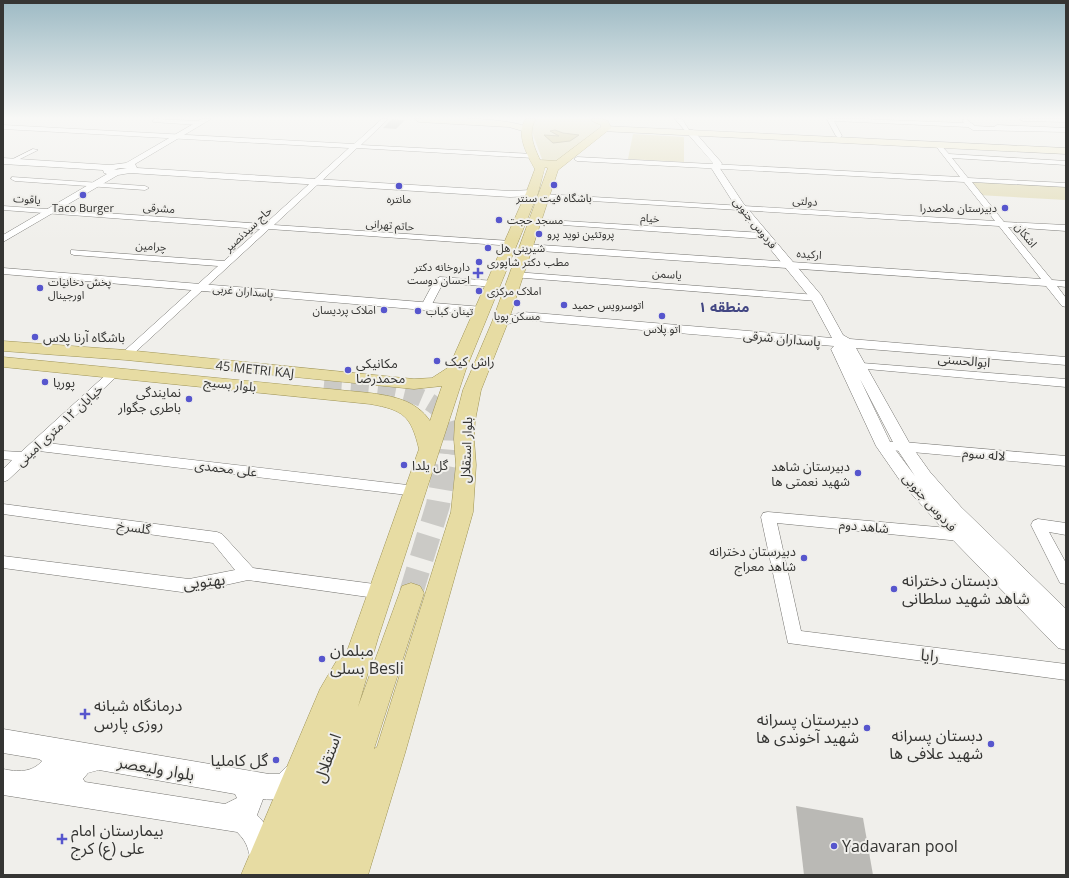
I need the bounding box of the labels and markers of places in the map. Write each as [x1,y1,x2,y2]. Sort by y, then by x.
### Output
marker: باشگاه فیت سنتر [549,180,559,190]
marker: مانتره [394,181,404,191]
marker: Taco Burger [78,190,88,200]
place label: باشگاه فیت سنتر [515,190,592,205]
place label: مانتره [387,191,411,206]
place label: Taco Burger [52,200,114,215]
place label: دبیرستان ملاصدرا [920,200,997,215]
marker: دبیرستان ملاصدرا [1000,203,1010,213]
place label: مسجد حجت [507,212,564,227]
marker: مسجد حجت [494,215,504,225]
place label: پروتئین نوید پرو [547,226,614,242]
marker: پروتئین نوید پرو [534,229,544,239]
place label: شیرینی هل [496,240,545,255]
marker: شیرینی هل [483,243,493,253]
place label: مطب دکتر شاپوری [487,254,569,270]
marker: مطب دکتر شاپوری [474,257,484,267]
place label: داروخانه دکتر احسان دوست [407,259,470,287]
marker: داروخانه دکتر احسان دوست [473,268,483,278]
place label: پخش دخانیات اورجینال [48,274,111,302]
marker: پخش دخانیات اورجینال [35,283,45,293]
place label: املاک مرکزی [487,283,541,298]
marker: املاک مرکزی [474,286,484,296]
place label: اتوسرویس حمید [572,297,644,312]
marker: مسکن پویا [512,298,522,308]
marker: اتوسرویس حمید [559,300,569,310]
place label: املاک پردیسان [313,302,376,318]
place label: تینان کباب [426,303,473,318]
marker: املاک پردیسان [379,305,389,315]
marker: تینان کباب [413,306,423,316]
place label: مسکن پویا [494,308,541,324]
marker: اتو پلاس [657,311,667,321]
place label: اتو پلاس [643,321,681,337]
place label: باشگاه آرنا پلاس [43,328,125,347]
marker: باشگاه آرنا پلاس [30,332,40,342]
place label: راش کیک [445,352,495,370]
place label: مکانیکی محمدرضا [356,354,406,387]
marker: راش کیک [432,356,442,366]
marker: مکانیکی محمدرضا [343,365,353,375]
place label: پوریا [53,373,75,392]
marker: پوریا [40,377,50,387]
place label: نمایندگی باطری جگوار [117,383,181,416]
marker: نمایندگی باطری جگوار [184,394,194,404]
place label: گل یلدا [412,456,449,474]
place label: دبیرستان شاهد شهید نعمتی ها [771,457,850,490]
marker: گل یلدا [399,460,409,470]
marker: دبیرستان شاهد شهید نعمتی ها [853,468,863,478]
place label: دبیرستان دخترانه شاهد معراج [709,542,796,577]
marker: دبیرستان دخترانه شاهد معراج [799,553,809,563]
place label: دبستان دخترانه شاهد شهید سلطانی [902,569,1030,609]
marker: دبستان دخترانه شاهد شهید سلطانی [889,584,899,594]
place label: مبلمان بسلی Besli [330,639,404,679]
marker: مبلمان بسلی Besli [317,654,327,664]
place label: درمانگاه شبانه روزی پارس [94,694,182,734]
marker: درمانگاه شبانه روزی پارس [79,708,91,720]
place label: دبیرستان پسرانه شهید آخوندی ها [756,708,859,748]
marker: دبیرستان پسرانه شهید آخوندی ها [862,723,872,733]
place label: دبستان پسرانه شهید علافی ها [889,724,983,764]
marker: دبستان پسرانه شهید علافی ها [986,739,996,749]
place label: گل کاملیا [210,749,268,771]
marker: گل کاملیا [271,755,281,765]
place label: بیمارستان امام علی (ع) کرج [71,819,163,861]
marker: بیمارستان امام علی (ع) کرج [56,833,68,845]
place label: Yadavaran pool [842,835,958,857]
marker: Yadavaran pool [829,841,839,851]

